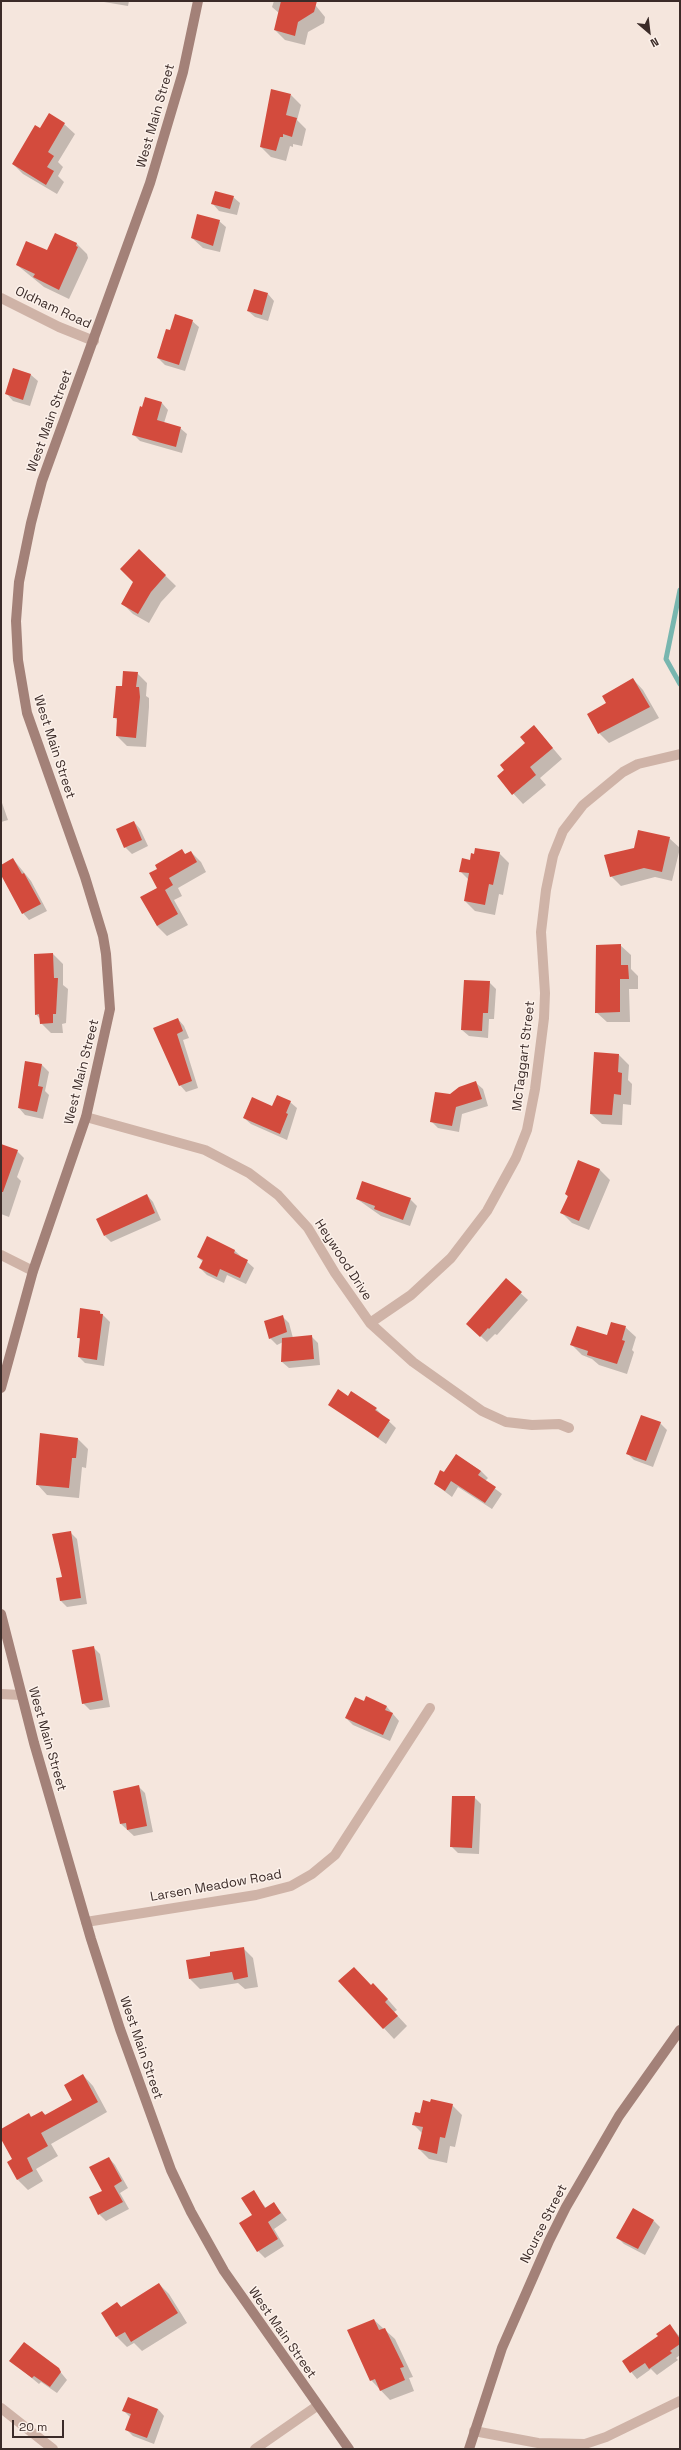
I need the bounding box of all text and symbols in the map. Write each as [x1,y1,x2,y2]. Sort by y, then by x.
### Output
north arrow [629,12,669,52]
text: N [648,35,661,51]
street label: West Main Street [134,62,178,170]
street label: Oldham Road [12,284,94,332]
street label: West Main Street [24,368,76,474]
street label: West Main Street [30,693,78,801]
street label: McTaggart Street [509,1000,539,1112]
street label: West Main Street [61,1018,103,1126]
street label: Heywood Drive [311,1217,375,1303]
street label: West Main Street [25,1685,69,1793]
street label: Larsen Meadow Road [149,1867,283,1905]
street label: West Main Street [116,1994,166,2102]
street label: Nourse Street [517,2182,571,2266]
street label: West Main Street [245,2284,319,2382]
scale bar [14,2412,66,2438]
text: 20 m [19,2419,47,2435]

